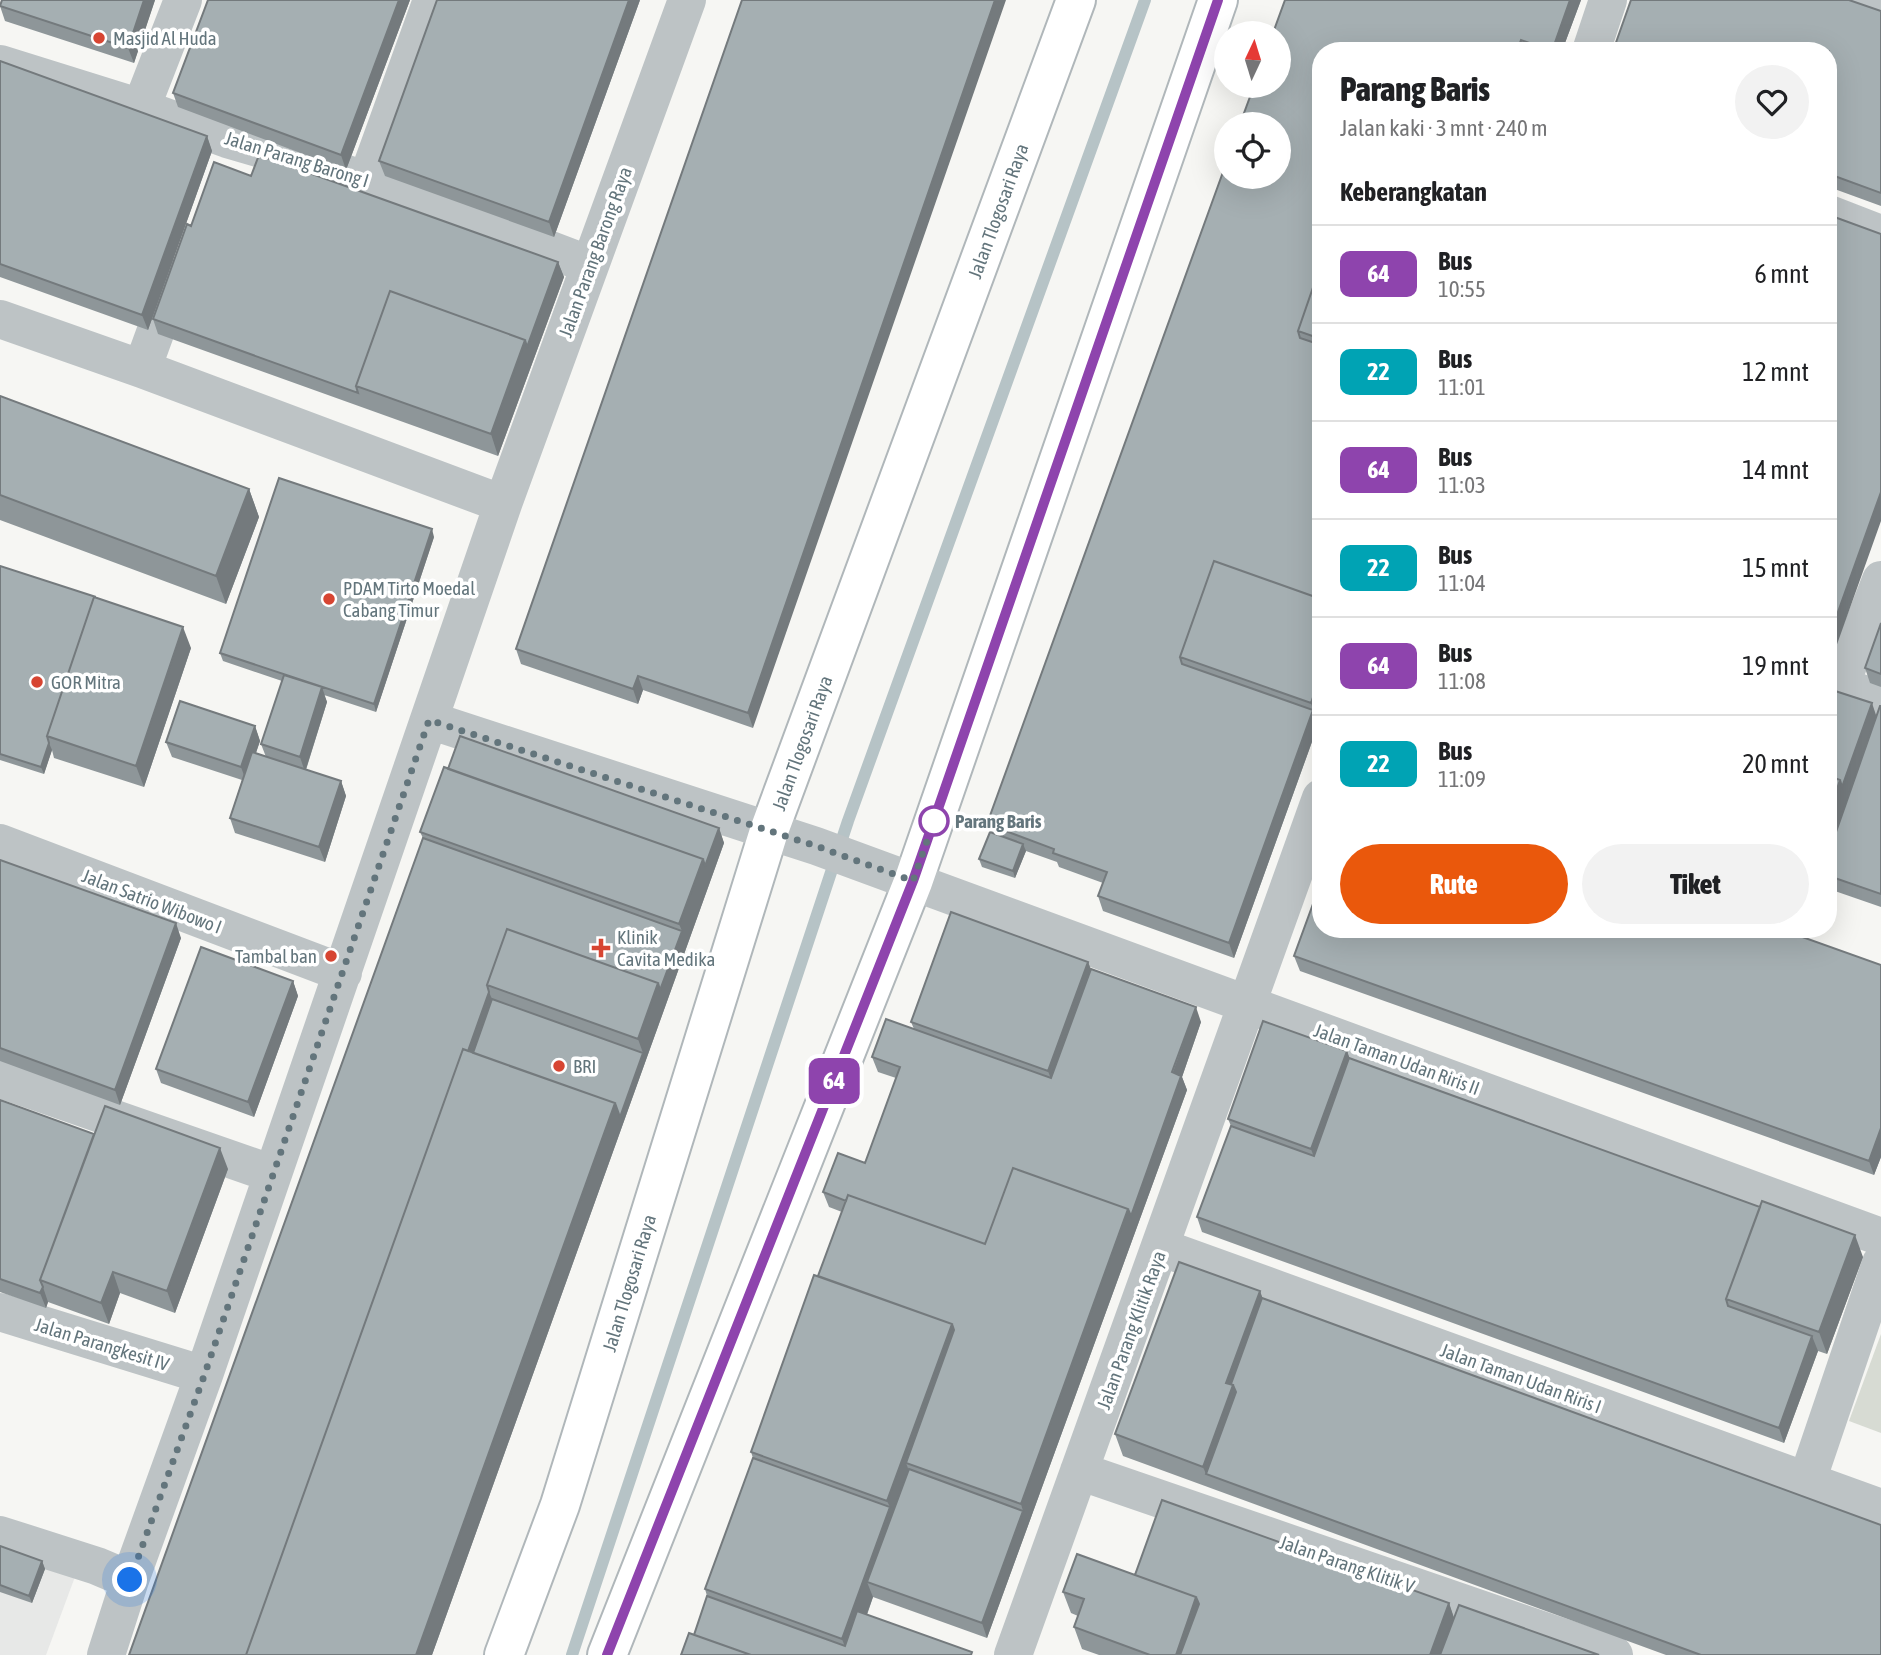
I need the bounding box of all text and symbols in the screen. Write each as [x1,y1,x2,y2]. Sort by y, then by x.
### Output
north arrow [1214,21,1292,98]
map controls [1214,21,1291,189]
place label: Masjid Al Huda [113,27,217,49]
marker: Masjid Al Huda [91,30,107,46]
button: heart [1735,65,1809,139]
text: Parang Baris [1340,70,1490,108]
button: locate [1214,112,1291,189]
text: Jalan kaki · 3 mnt · 240 m [1340,115,1548,141]
street label: Jalan Parang Barong I [222,127,372,191]
street label: Jalan Tlogosari Raya [963,141,1033,281]
street label: Jalan Parang Barong Raya [554,164,636,340]
text: Keberangkatan [1340,177,1487,207]
text: Bus [1438,246,1472,276]
text: 6 mnt [1754,259,1809,289]
text: 64 [1367,260,1390,287]
text: 10:55 [1438,276,1486,302]
text: Bus [1438,344,1472,374]
text: 12 mnt [1742,357,1809,387]
text: 22 [1367,358,1390,385]
text: 11:01 [1438,374,1486,400]
text: Bus [1438,442,1472,472]
text: 14 mnt [1742,455,1809,485]
text: 64 [1367,456,1390,483]
text: 11:03 [1438,472,1486,498]
text: Bus [1438,540,1472,570]
text: 15 mnt [1742,553,1809,583]
text: 22 [1367,554,1390,581]
text: 11:04 [1438,570,1486,596]
place label: PDAM Tirto Moedal Cabang Timur [343,577,475,621]
marker: PDAM Tirto Moedal Cabang Timur [321,591,337,607]
text: Bus [1438,638,1472,668]
text: 19 mnt [1742,651,1809,681]
text: 64 [1367,652,1390,679]
text: 11:08 [1438,668,1486,694]
place label: GOR Mitra [51,671,121,693]
street label: Jalan Tlogosari Raya [767,673,837,813]
marker: GOR Mitra [29,674,45,690]
text: Bus [1438,736,1472,766]
text: 20 mnt [1742,749,1809,779]
text: 22 [1367,750,1390,777]
text: 11:09 [1438,766,1486,792]
marker: Parang Baris [919,806,949,836]
place label: Parang Baris [955,810,1042,832]
button: Rute [1340,844,1568,924]
button: Tiket [1582,844,1809,924]
street label: Jalan Satrio Wibowo I [79,864,225,938]
place label: Klinik Cavita Medika [617,926,715,970]
marker: Klinik Cavita Medika [591,938,611,958]
place label: Tambal ban [235,945,317,967]
marker: Tambal ban [323,948,339,964]
street label: Jalan Taman Udan Riris II [1311,1019,1483,1099]
place label: BRI [573,1055,596,1077]
marker: BRI [551,1058,567,1074]
line badge: 64 [802,1058,866,1104]
text: 64 [823,1067,845,1094]
street label: Jalan Tlogosari Raya [598,1212,660,1354]
street label: Jalan Parang Klitik Raya [1092,1248,1170,1412]
street label: Jalan Parangkesit IV [32,1313,173,1375]
street label: Jalan Taman Udan Riris I [1438,1339,1604,1417]
street label: Jalan Parang Klitik V [1277,1531,1418,1598]
your location [112,1562,147,1597]

